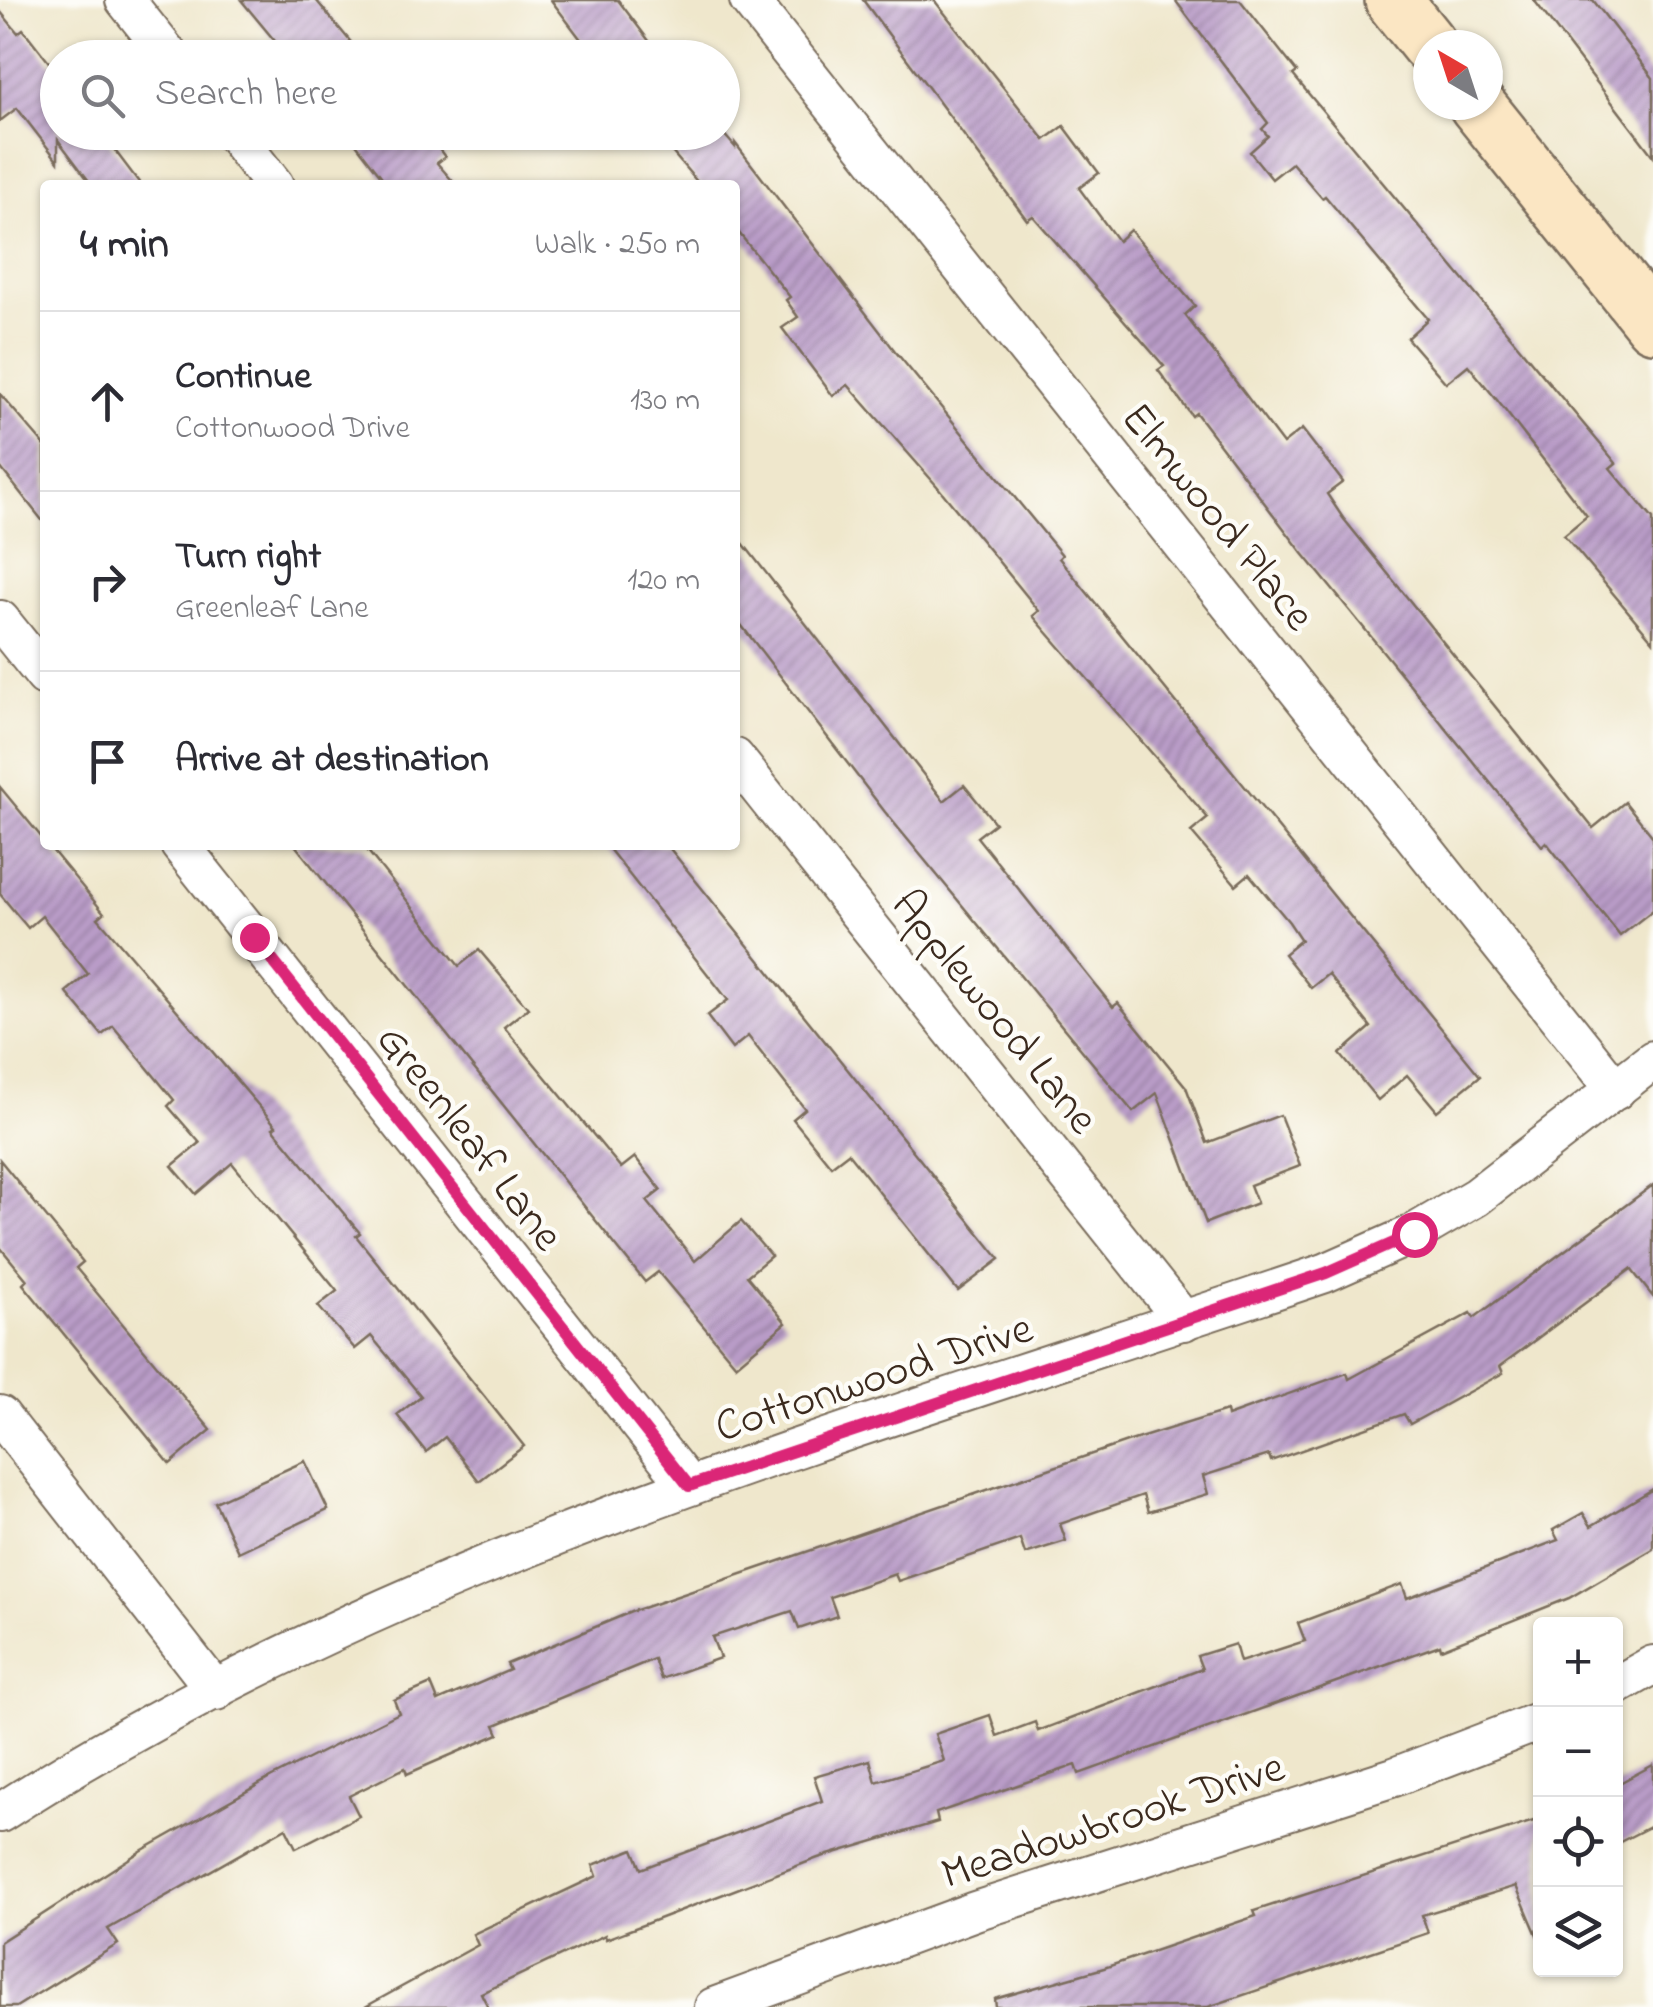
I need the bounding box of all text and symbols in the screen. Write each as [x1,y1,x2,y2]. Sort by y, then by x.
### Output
north arrow [1413,30,1503,120]
search box [40,40,740,150]
text: Search here [155,67,337,123]
icon: search [75,68,130,123]
text: 4 min [80,215,169,276]
text: Walk · 250 m [535,222,700,269]
text: Continue [175,350,311,406]
icon: ahead [80,374,135,429]
text: 130 m [630,378,700,425]
street label: Elmwood Place [1103,390,1330,647]
text: Cottonwood Drive [175,406,410,453]
text: Turn right [175,530,321,586]
icon: right [80,554,135,609]
text: 120 m [627,558,700,605]
text: Greenleaf Lane [175,586,369,633]
text: Arrive at destination [175,733,489,789]
icon: arrive [80,734,135,789]
street label: Applewood Lane [873,876,1113,1151]
route end [232,915,278,961]
street label: Greenleaf Lane [358,1012,578,1267]
route start [1392,1212,1438,1258]
street label: Cottonwood Drive [707,1297,1043,1462]
map controls [1533,1617,1623,1977]
button: + [1533,1617,1623,1707]
button: − [1533,1707,1623,1797]
street label: Meadowbrook Drive [934,1736,1294,1909]
button: locate [1533,1797,1623,1887]
button: layers [1533,1887,1623,1977]

